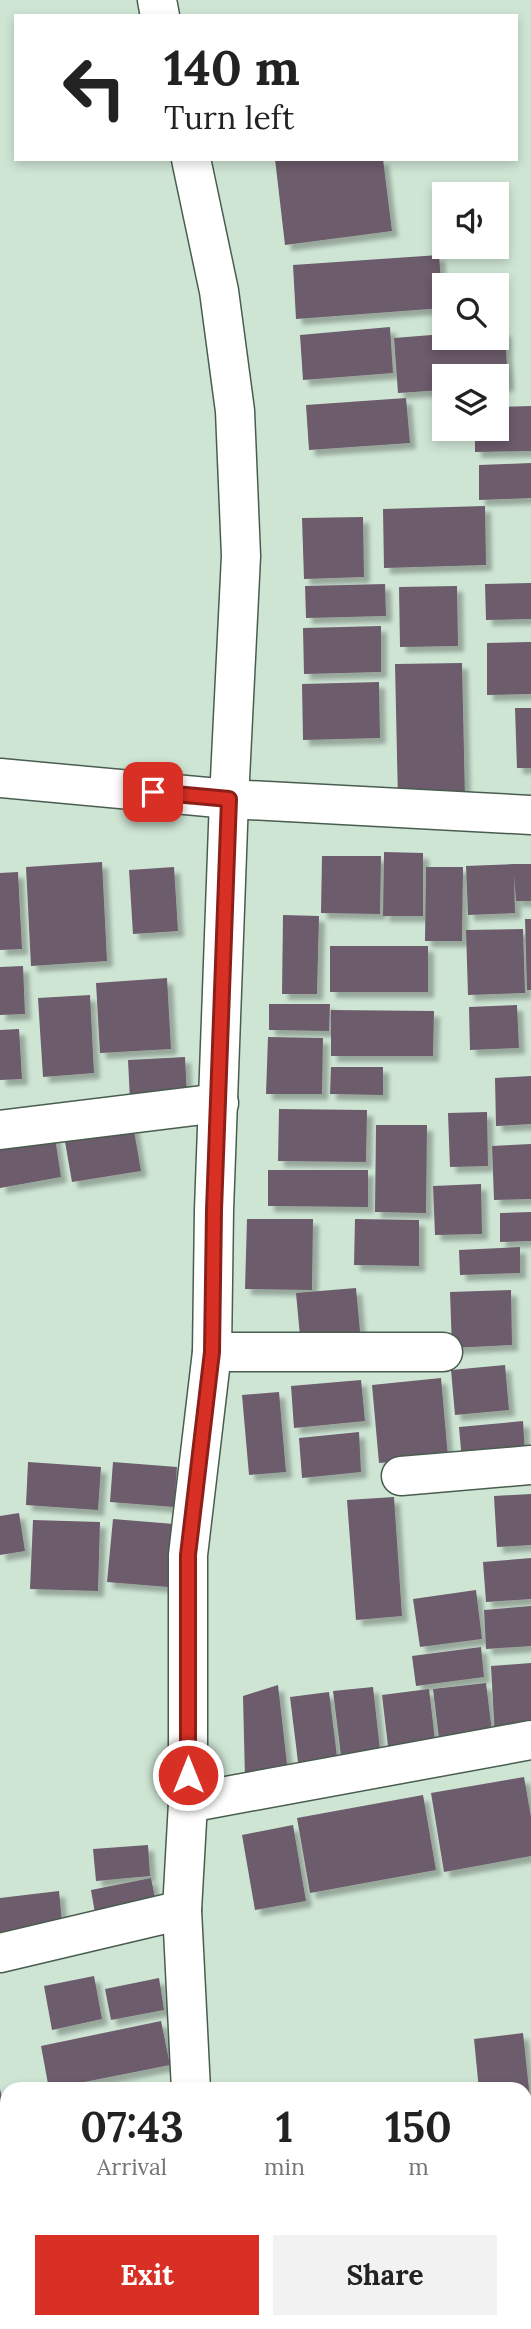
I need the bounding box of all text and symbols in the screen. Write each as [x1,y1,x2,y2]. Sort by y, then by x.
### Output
text: 140 m [164,36,300,98]
icon: left [49,42,140,133]
text: Turn left [164,97,294,138]
map controls [432,182,509,441]
button: sound [432,182,509,259]
button: search [432,273,509,350]
button: layers [432,364,509,441]
pin [123,762,183,822]
icon: arrive [134,773,172,811]
position arrow [151,1738,225,1812]
text: 07:43 [80,2100,184,2154]
text: 1 [276,2100,293,2154]
text: 150 [385,2100,452,2154]
text: Arrival [97,2152,167,2181]
text: min [264,2152,305,2181]
text: m [408,2152,429,2181]
button: Exit [35,2235,259,2315]
button: Share [273,2235,497,2315]

